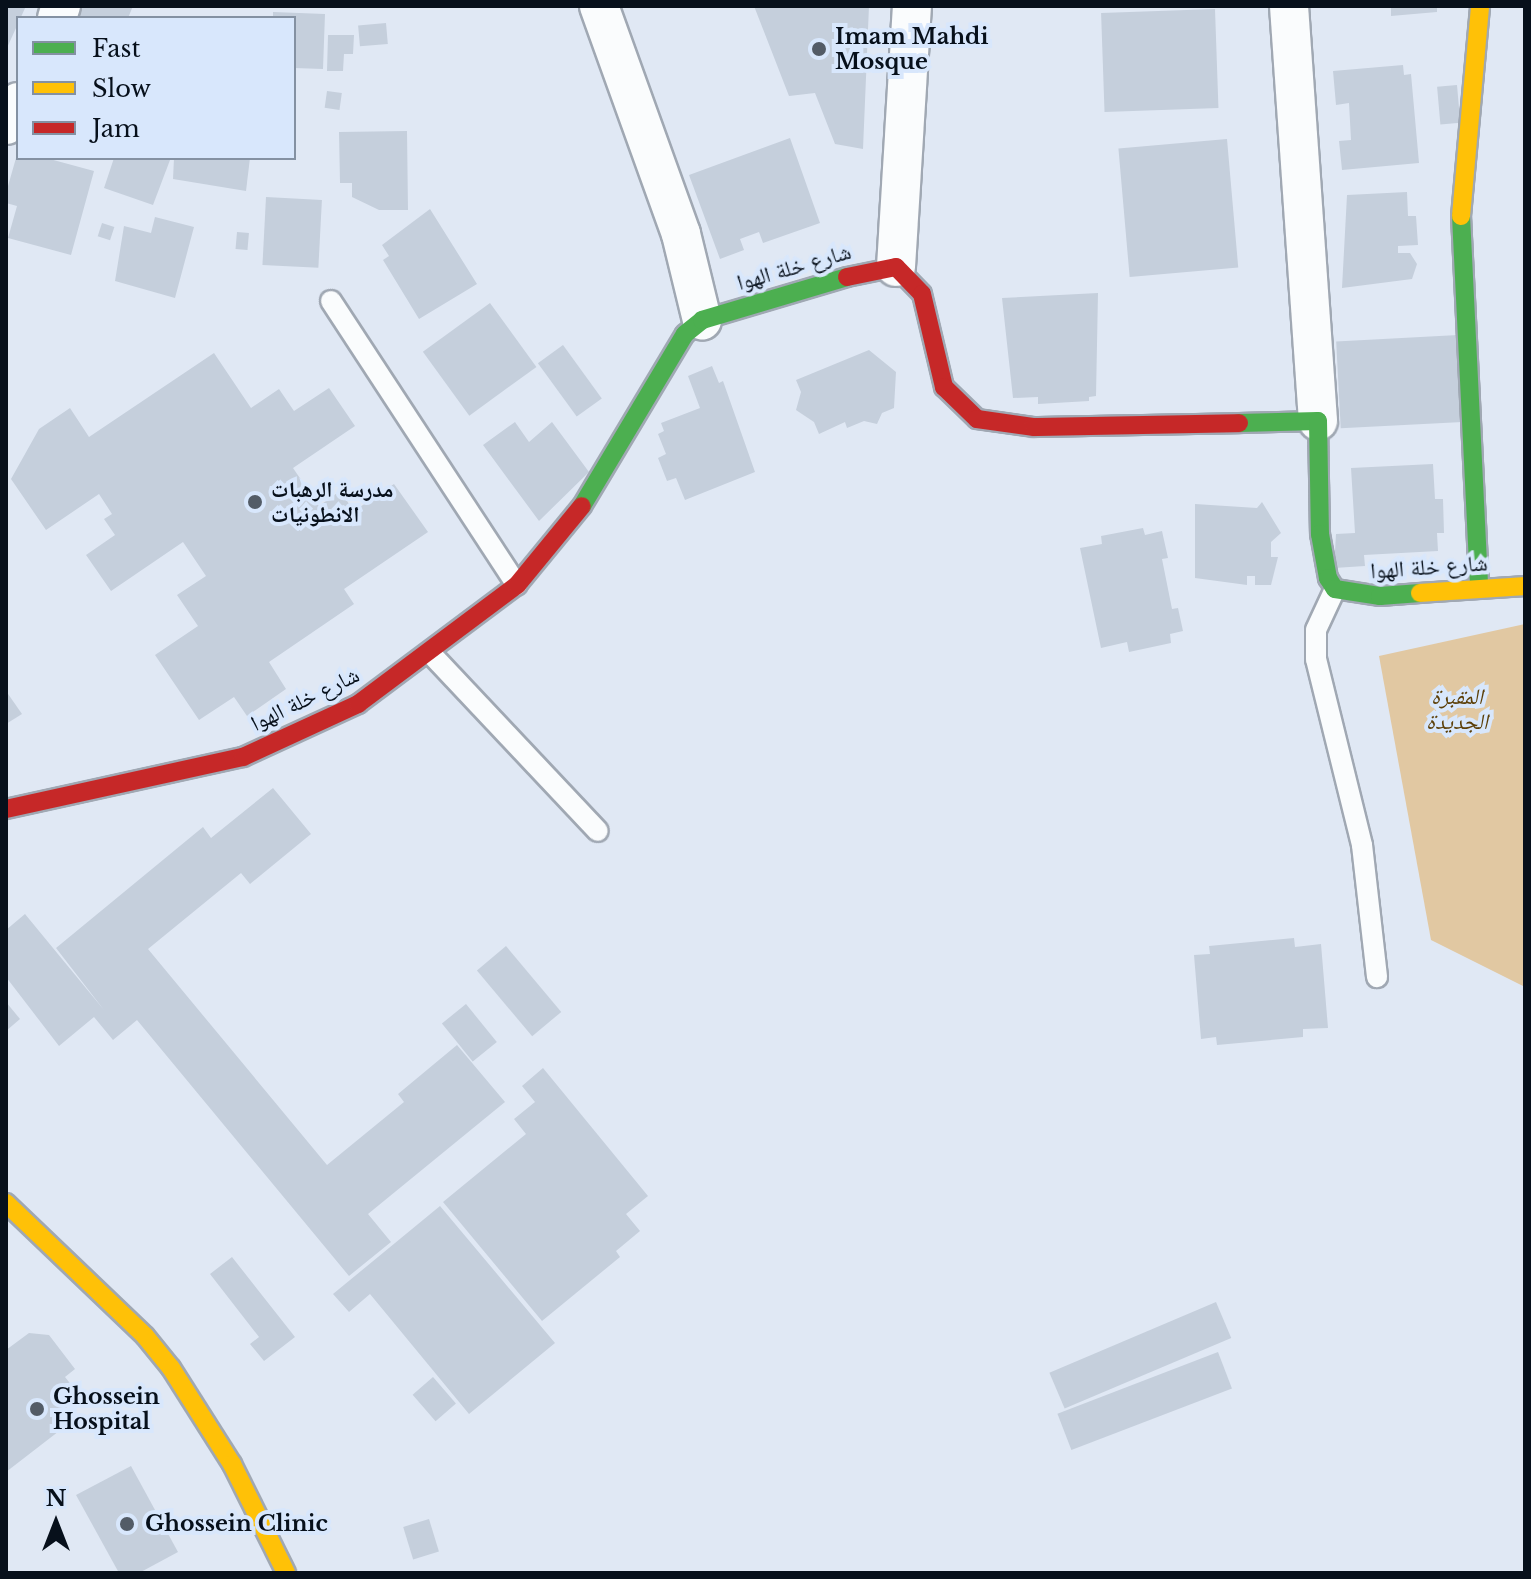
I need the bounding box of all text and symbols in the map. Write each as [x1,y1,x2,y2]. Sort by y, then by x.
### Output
legend [16,16,296,160]
place label: Imam Mahdi Mosque [835,23,988,74]
text: Fast [92,34,140,63]
marker: Imam Mahdi Mosque [810,40,828,58]
text: Slow [92,74,151,103]
text: Jam [92,114,140,143]
street label: شارع خلة الهوا [734,238,854,296]
place label: مدرسة الرهبات الانطونيات [271,476,393,528]
marker: مدرسة الرهبات الانطونيات [246,493,264,511]
street label: شارع خلة الهوا [1369,550,1489,584]
street label: شارع خلة الهوا [246,661,364,737]
park label: المقبرة الجديدة [1426,683,1488,734]
place label: Ghossein Hospital [53,1383,160,1434]
marker: Ghossein Hospital [28,1400,46,1418]
north arrow [16,1483,96,1563]
text: N [46,1485,66,1512]
place label: Ghossein Clinic [145,1511,328,1537]
marker: Ghossein Clinic [116,1513,138,1535]

